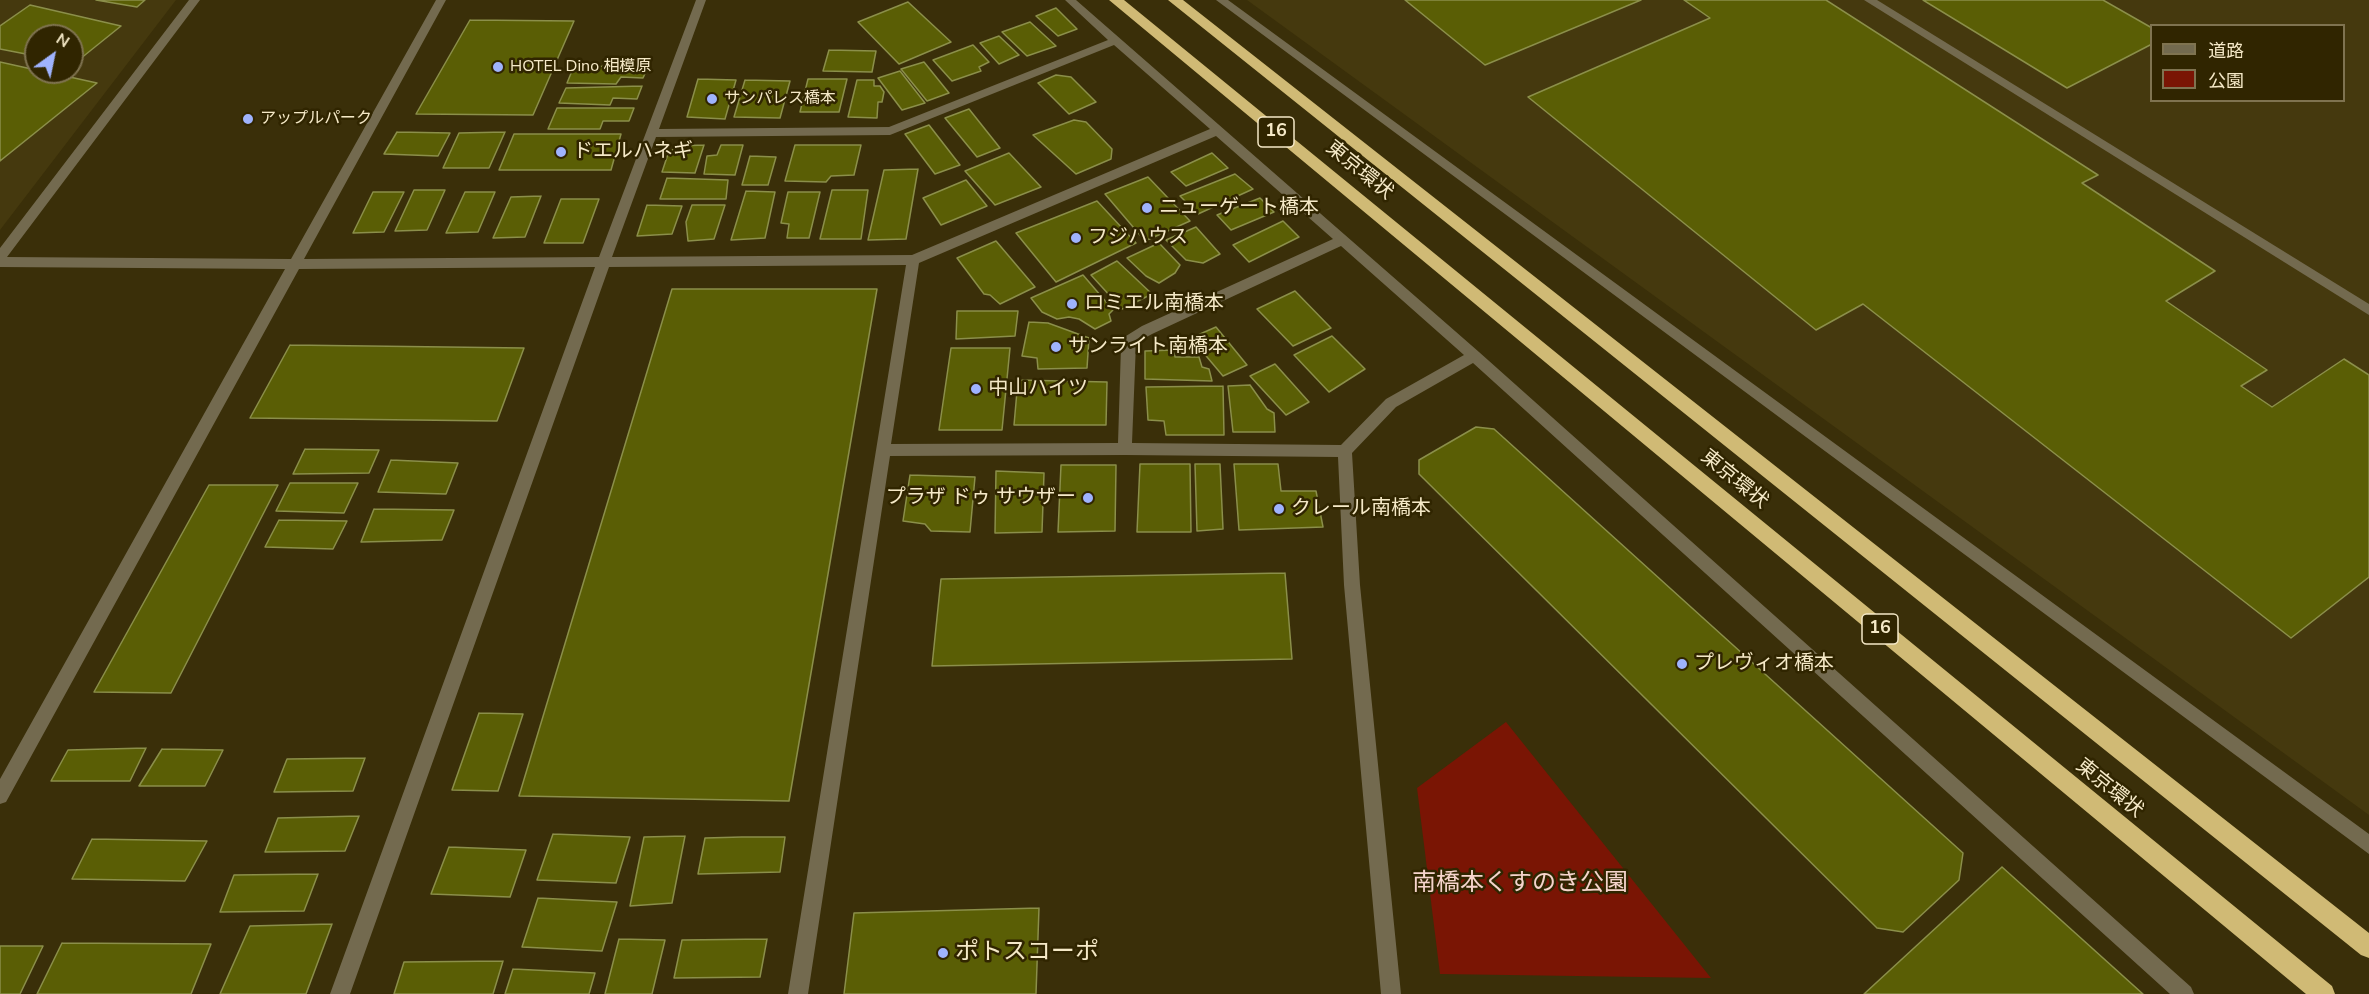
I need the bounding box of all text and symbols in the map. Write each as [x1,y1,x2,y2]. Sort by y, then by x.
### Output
north arrow [24,24,84,84]
legend [2150,24,2345,102]
text: N [52,28,74,53]
text: 道路 [2208,39,2244,63]
place label: HOTEL Dino 相模原 [510,57,651,77]
marker: HOTEL Dino 相模原 [491,60,505,74]
text: 公園 [2208,69,2244,93]
place label: サンパレス橋本 [724,89,836,109]
marker: サンパレス橋本 [705,92,719,106]
place label: アップルパーク [260,109,372,129]
marker: アップルパーク [241,112,255,126]
road number: 16 [1258,117,1294,147]
street label: 東京環状 [1320,137,1398,205]
place label: ドエルハネギ [573,140,693,164]
marker: ドエルハネギ [554,145,568,159]
place label: ニューゲート橋本 [1159,196,1319,220]
marker: ニューゲート橋本 [1140,201,1154,215]
place label: フジハウス [1088,226,1188,250]
marker: フジハウス [1069,231,1083,245]
place label: ロミエル南橋本 [1084,292,1224,316]
marker: ロミエル南橋本 [1065,297,1079,311]
place label: サンライト南橋本 [1068,335,1228,359]
marker: サンライト南橋本 [1049,340,1063,354]
place label: 中山ハイツ [988,377,1088,401]
marker: 中山ハイツ [969,382,983,396]
street label: 東京環状 [1695,446,1773,514]
place label: プラザ ドゥ サウザー [886,486,1076,510]
marker: プラザ ドゥ サウザー [1081,491,1095,505]
place label: クレール南橋本 [1291,497,1431,521]
marker: クレール南橋本 [1272,502,1286,516]
road number: 16 [1862,614,1898,644]
place label: プレヴィオ橋本 [1694,652,1834,676]
marker: プレヴィオ橋本 [1675,657,1689,671]
street label: 東京環状 [2070,755,2148,823]
park label: 南橋本くすのき公園 [1412,870,1628,898]
place label: ポトスコーポ [955,939,1099,967]
marker: ポトスコーポ [936,946,950,960]

